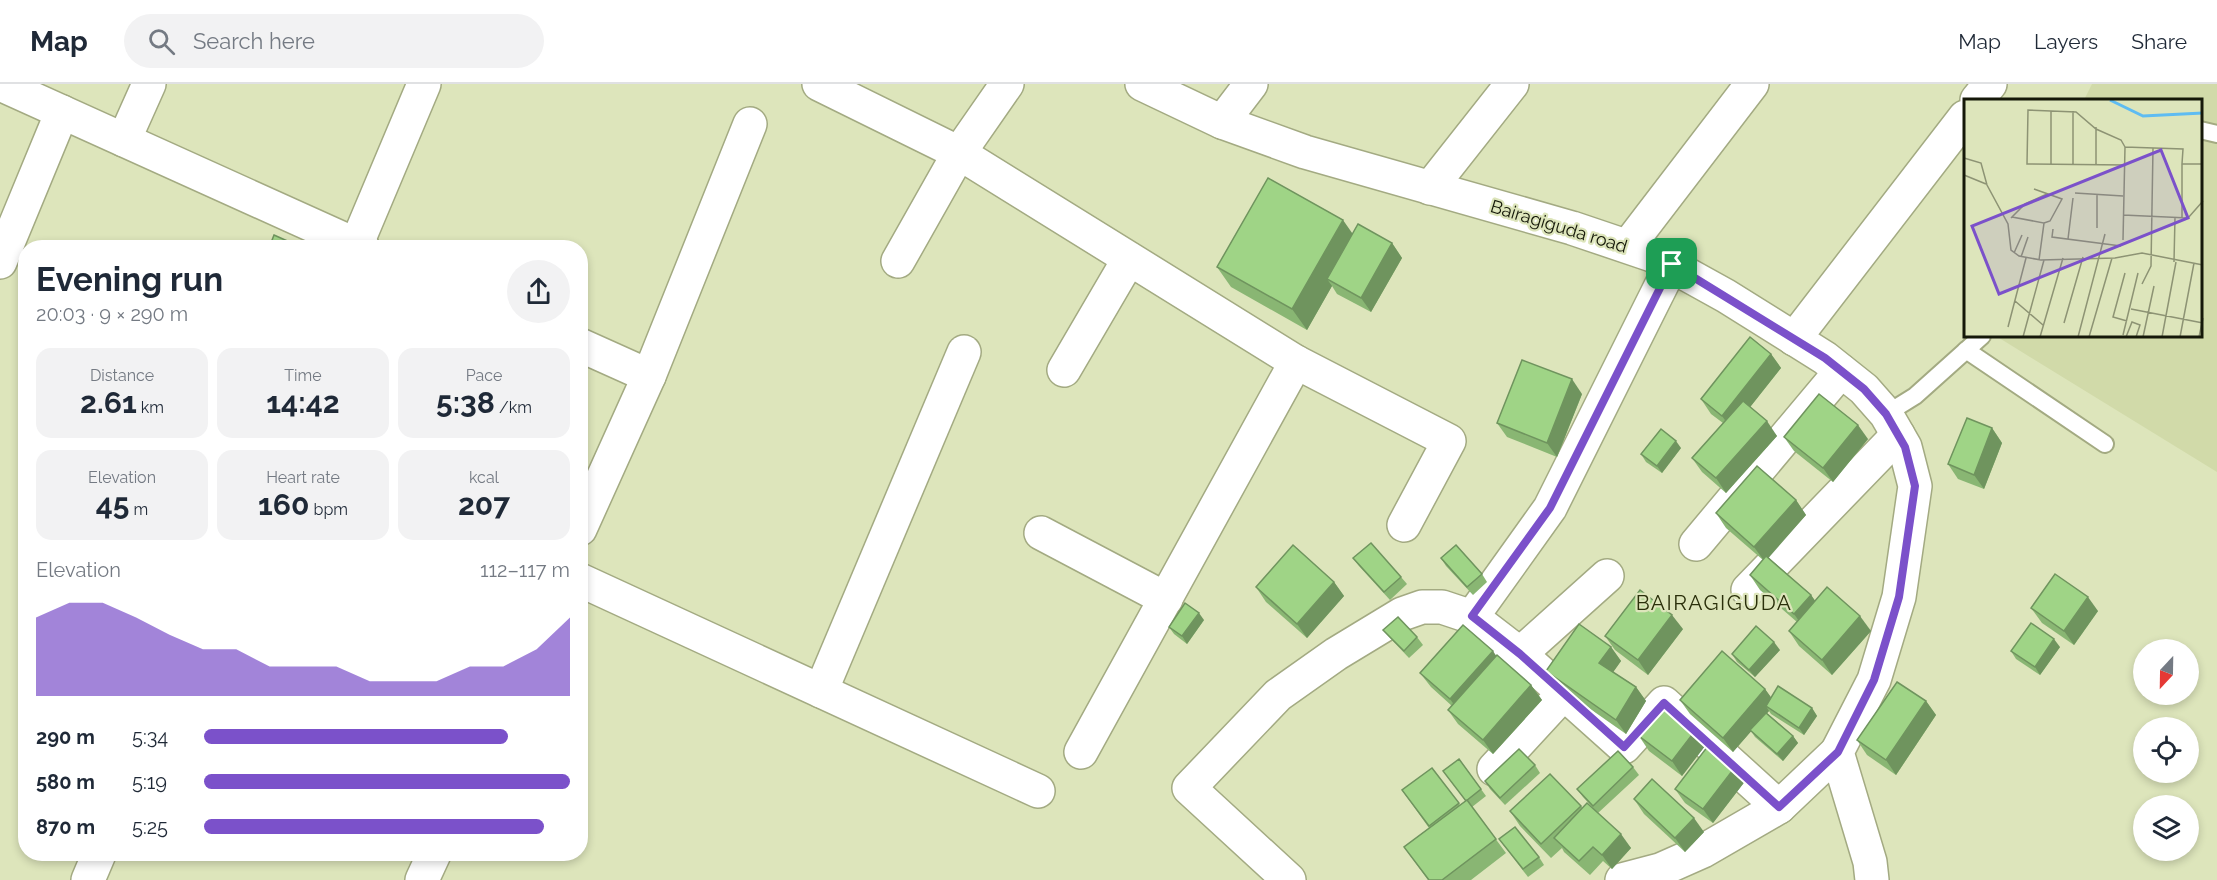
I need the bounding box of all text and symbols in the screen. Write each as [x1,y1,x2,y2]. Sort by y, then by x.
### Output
search box [124,14,544,68]
text: Map [30,25,88,58]
icon: search [145,25,178,58]
text: Search here [193,28,315,54]
text: Map [1958,29,2001,54]
text: Layers [2034,29,2098,54]
text: Share [2131,29,2187,54]
inset map [1964,99,2202,338]
street label: Bairagiguda road [1488,195,1630,257]
pin [1646,238,1697,289]
icon: arrive [1655,247,1688,280]
text: Evening run [36,260,223,299]
button: share [507,260,570,323]
text: 20:03 · 9 × 290 m [36,302,188,326]
text: Distance [90,366,154,385]
text: Time [284,366,322,385]
text: Pace [466,366,502,385]
text: 2.61 [80,385,137,420]
text: 14:42 [266,385,340,420]
text: 5:38 [436,385,495,420]
text: km [137,398,164,417]
text: /km [495,398,532,417]
text: Elevation [88,468,156,487]
text: Heart rate [266,468,340,487]
text: kcal [469,468,499,487]
text: 45 [96,487,129,522]
text: 160 [258,487,309,522]
text: 207 [458,487,510,522]
text: m [129,500,148,519]
text: bpm [309,500,348,519]
text: Elevation [36,558,121,582]
text: 112–117 m [480,558,570,582]
district label: BAIRAGIGUDA [1636,590,1792,615]
north arrow [2133,639,2199,705]
map controls [2133,639,2199,861]
button: locate [2133,717,2199,783]
text: 290 m [36,725,95,749]
text: 5:34 [132,725,168,749]
text: 580 m [36,770,95,794]
text: 5:19 [132,770,167,794]
button: layers [2133,795,2199,861]
text: 870 m [36,815,95,839]
text: 5:25 [132,815,168,839]

